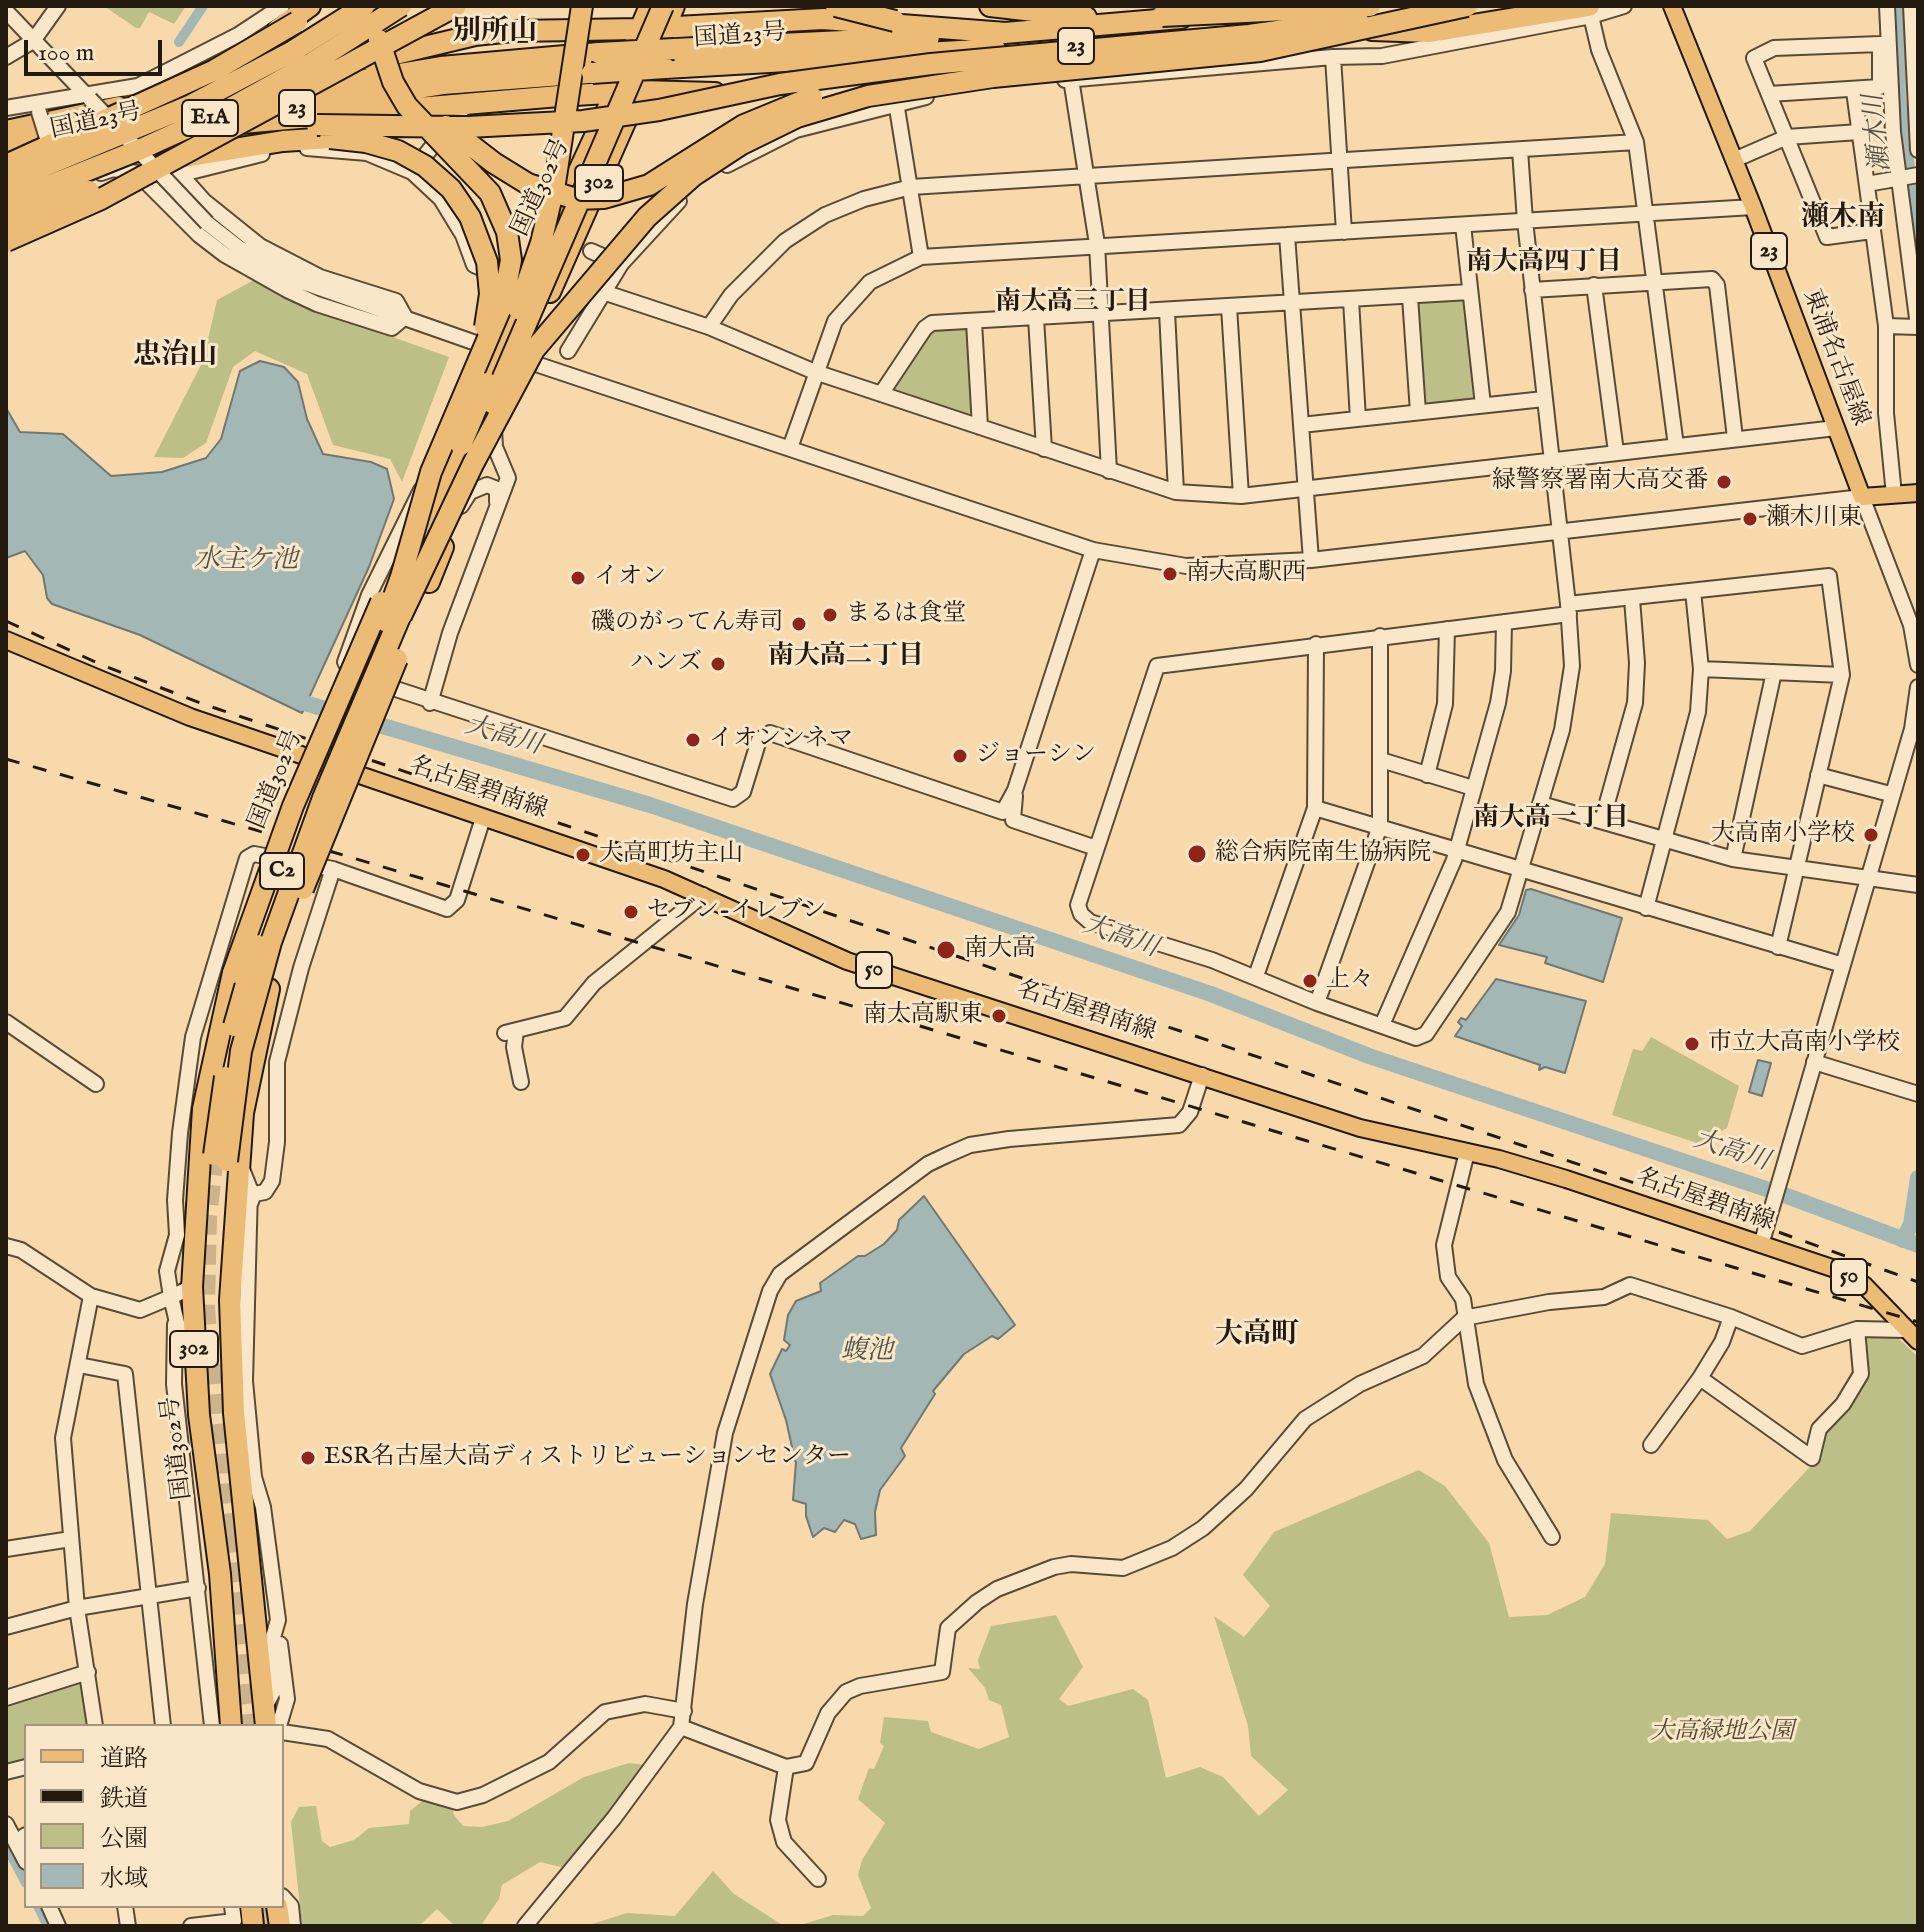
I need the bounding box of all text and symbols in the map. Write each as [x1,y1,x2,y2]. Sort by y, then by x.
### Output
district label: 別所山 [453,16,537,50]
street label: 国道23号 [693,19,787,55]
scale bar [28,24,166,74]
road number: 23 [1058,28,1094,64]
text: 100 m [38,38,94,69]
road number: 23 [279,90,315,126]
water label: 瀬木川 [1859,93,1899,173]
street label: 国道23号 [48,98,144,146]
road number: E1A [182,100,238,136]
street label: 国道302号 [507,135,577,241]
road number: 302 [575,165,623,201]
district label: 瀬木南 [1801,202,1885,236]
road number: 23 [1751,233,1787,269]
district label: 南大高四丁目 [1466,248,1622,280]
street label: 東浦名古屋線 [1796,286,1874,430]
district label: 南大高三丁目 [995,288,1151,320]
district label: 忠治山 [133,340,217,374]
place label: 緑警察署南大高交番 [1492,468,1708,496]
marker: 緑警察署南大高交番 [1715,473,1733,491]
place label: 瀬木川東 [1766,505,1862,533]
marker: 瀬木川東 [1741,510,1759,528]
water label: 水主ケ池 [194,546,298,578]
place label: 南大高駅西 [1186,560,1306,588]
place label: イオン [594,564,666,592]
marker: 南大高駅西 [1161,565,1179,583]
marker: イオン [569,569,587,587]
place label: まるは食堂 [846,601,966,629]
marker: まるは食堂 [821,606,839,624]
place label: 磯のがってん寿司 [591,610,783,638]
marker: 磯のがってん寿司 [790,615,808,633]
district label: 南大高二丁目 [768,642,924,674]
place label: ハンズ [630,650,702,678]
marker: ハンズ [709,655,727,673]
water label: 大高川 [461,711,545,763]
street label: 国道302号 [244,726,310,834]
place label: イオンシネマ [709,726,853,754]
marker: イオンシネマ [684,731,702,749]
place label: ジョーシン [976,742,1096,770]
marker: ジョーシン [951,747,969,765]
street label: 名古屋碧南線 [405,752,551,826]
district label: 南大高一丁目 [1473,804,1629,836]
place label: 大高南小学校 [1711,821,1855,849]
marker: 大高南小学校 [1862,826,1880,844]
place label: 総合病院南生協病院 [1215,840,1431,868]
place label: 大高町坊主山 [599,841,743,869]
marker: 総合病院南生協病院 [1186,843,1208,865]
marker: 大高町坊主山 [574,846,592,864]
road number: C2 [260,853,304,889]
place label: セブン-イレブン [647,898,826,926]
marker: セブン-イレブン [622,903,640,921]
water label: 大高川 [1078,911,1162,965]
place label: 南大高 [964,936,1036,964]
marker: 南大高 [935,939,957,961]
road number: 50 [856,952,892,988]
place label: 上々 [1326,967,1374,995]
marker: 上々 [1301,972,1319,990]
street label: 名古屋碧南線 [1013,976,1159,1048]
place label: 南大高駅東 [863,1002,983,1030]
marker: 南大高駅東 [990,1007,1008,1025]
place label: 市立大高南小学校 [1708,1030,1900,1058]
marker: 市立大高南小学校 [1683,1035,1701,1053]
water label: 大高川 [1689,1125,1773,1179]
street label: 名古屋碧南線 [1632,1164,1778,1238]
road number: 50 [1831,1259,1867,1295]
district label: 大高町 [1215,1319,1299,1353]
road number: 302 [170,1331,218,1367]
water label: 蝮池 [841,1337,893,1369]
street label: 国道302号 [157,1395,199,1501]
place label: ESR名古屋大高ディストリビューションセンター [324,1444,851,1472]
marker: ESR名古屋大高ディストリビューションセンター [299,1449,317,1467]
park label: 大高緑地公園 [1650,1719,1794,1747]
legend [24,1724,284,1908]
text: 道路 [100,1744,148,1775]
text: 鉄道 [100,1784,148,1815]
text: 公園 [100,1824,148,1855]
text: 水域 [100,1864,148,1895]

